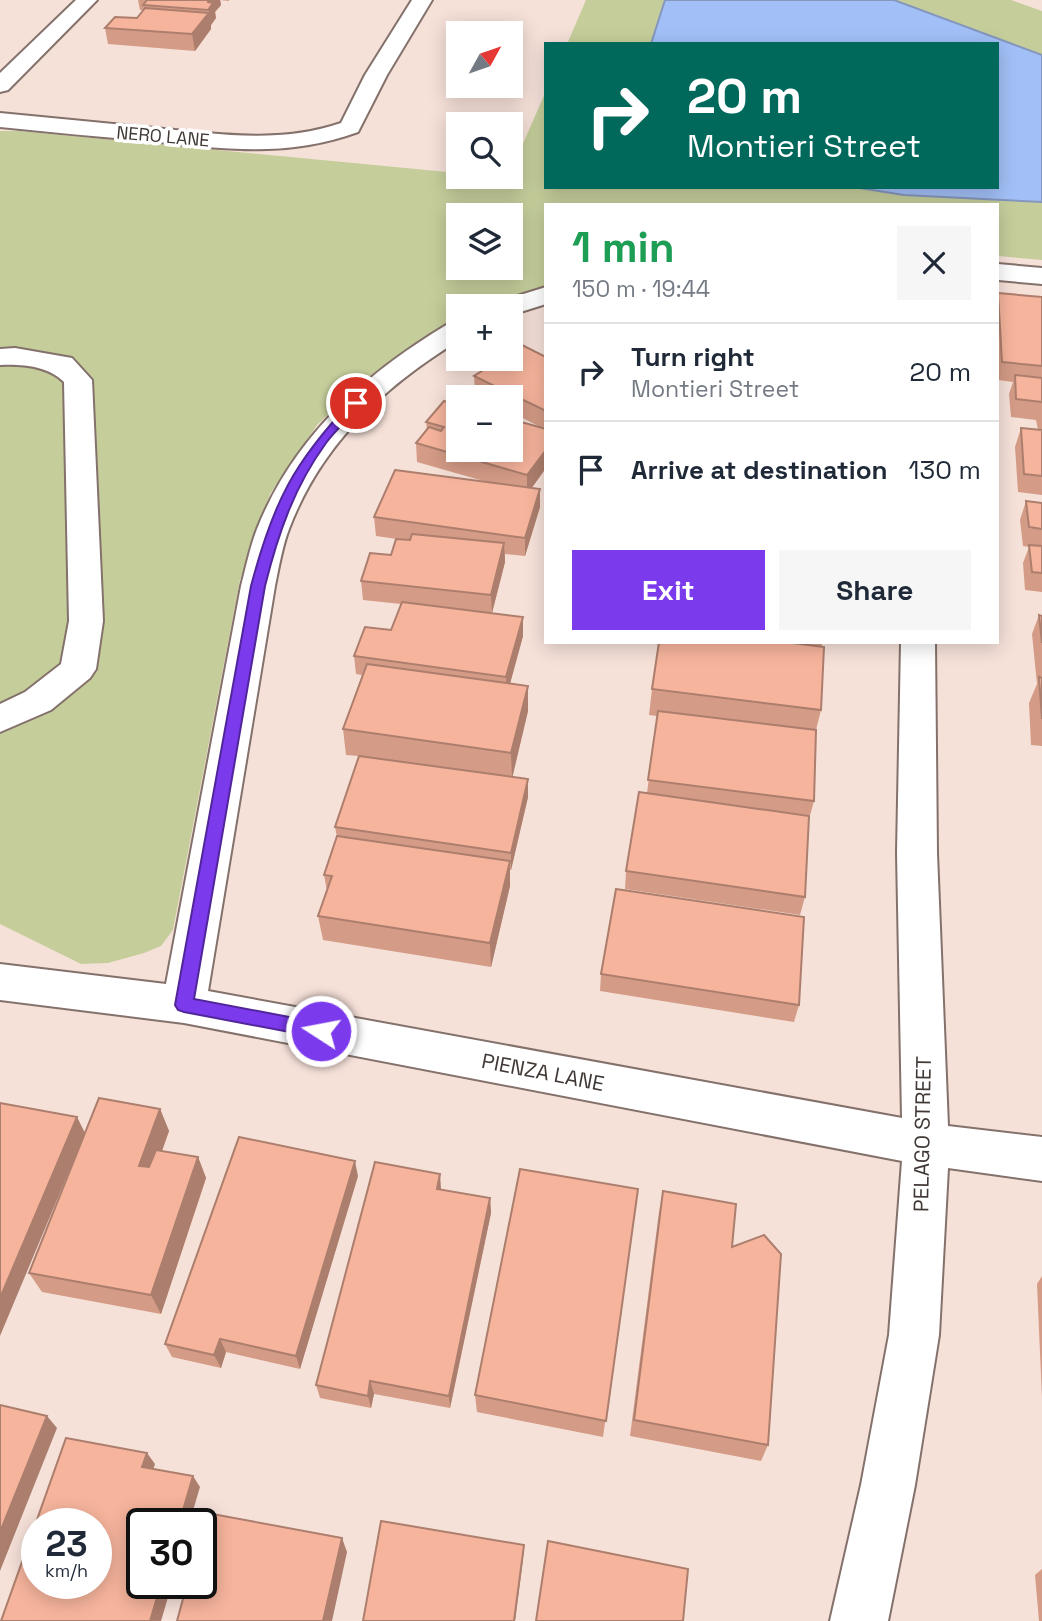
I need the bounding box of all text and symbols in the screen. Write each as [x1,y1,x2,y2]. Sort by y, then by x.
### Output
north arrow [446,21,523,98]
map controls [446,21,523,462]
text: 20 m [687,65,802,127]
icon: right [572,70,663,161]
button: search [446,112,523,189]
street label: NERO LANE [115,120,211,152]
text: Montieri Street [687,126,921,166]
button: layers [446,203,523,280]
text: 1 min [572,221,675,274]
button: close [897,226,971,300]
text: 150 m · 19:44 [572,274,710,304]
button: + [446,294,523,371]
text: Turn right [631,340,755,374]
icon: right [572,353,610,391]
text: 20 m [910,355,971,389]
pin [326,373,386,433]
text: Montieri Street [631,374,799,404]
icon: arrive [337,384,375,422]
button: − [446,385,523,462]
icon: arrive [572,451,610,489]
text: Arrive at destination [631,453,888,487]
text: 130 m [909,453,981,487]
button: Exit [572,550,765,630]
button: Share [779,550,971,630]
position arrow [284,994,358,1068]
street label: PIENZA LANE [479,1047,607,1097]
street label: PELAGO STREET [907,1056,937,1212]
speed limit sign: 30 [126,1508,217,1599]
text: 23 [45,1522,88,1566]
text: km/h [45,1559,88,1582]

